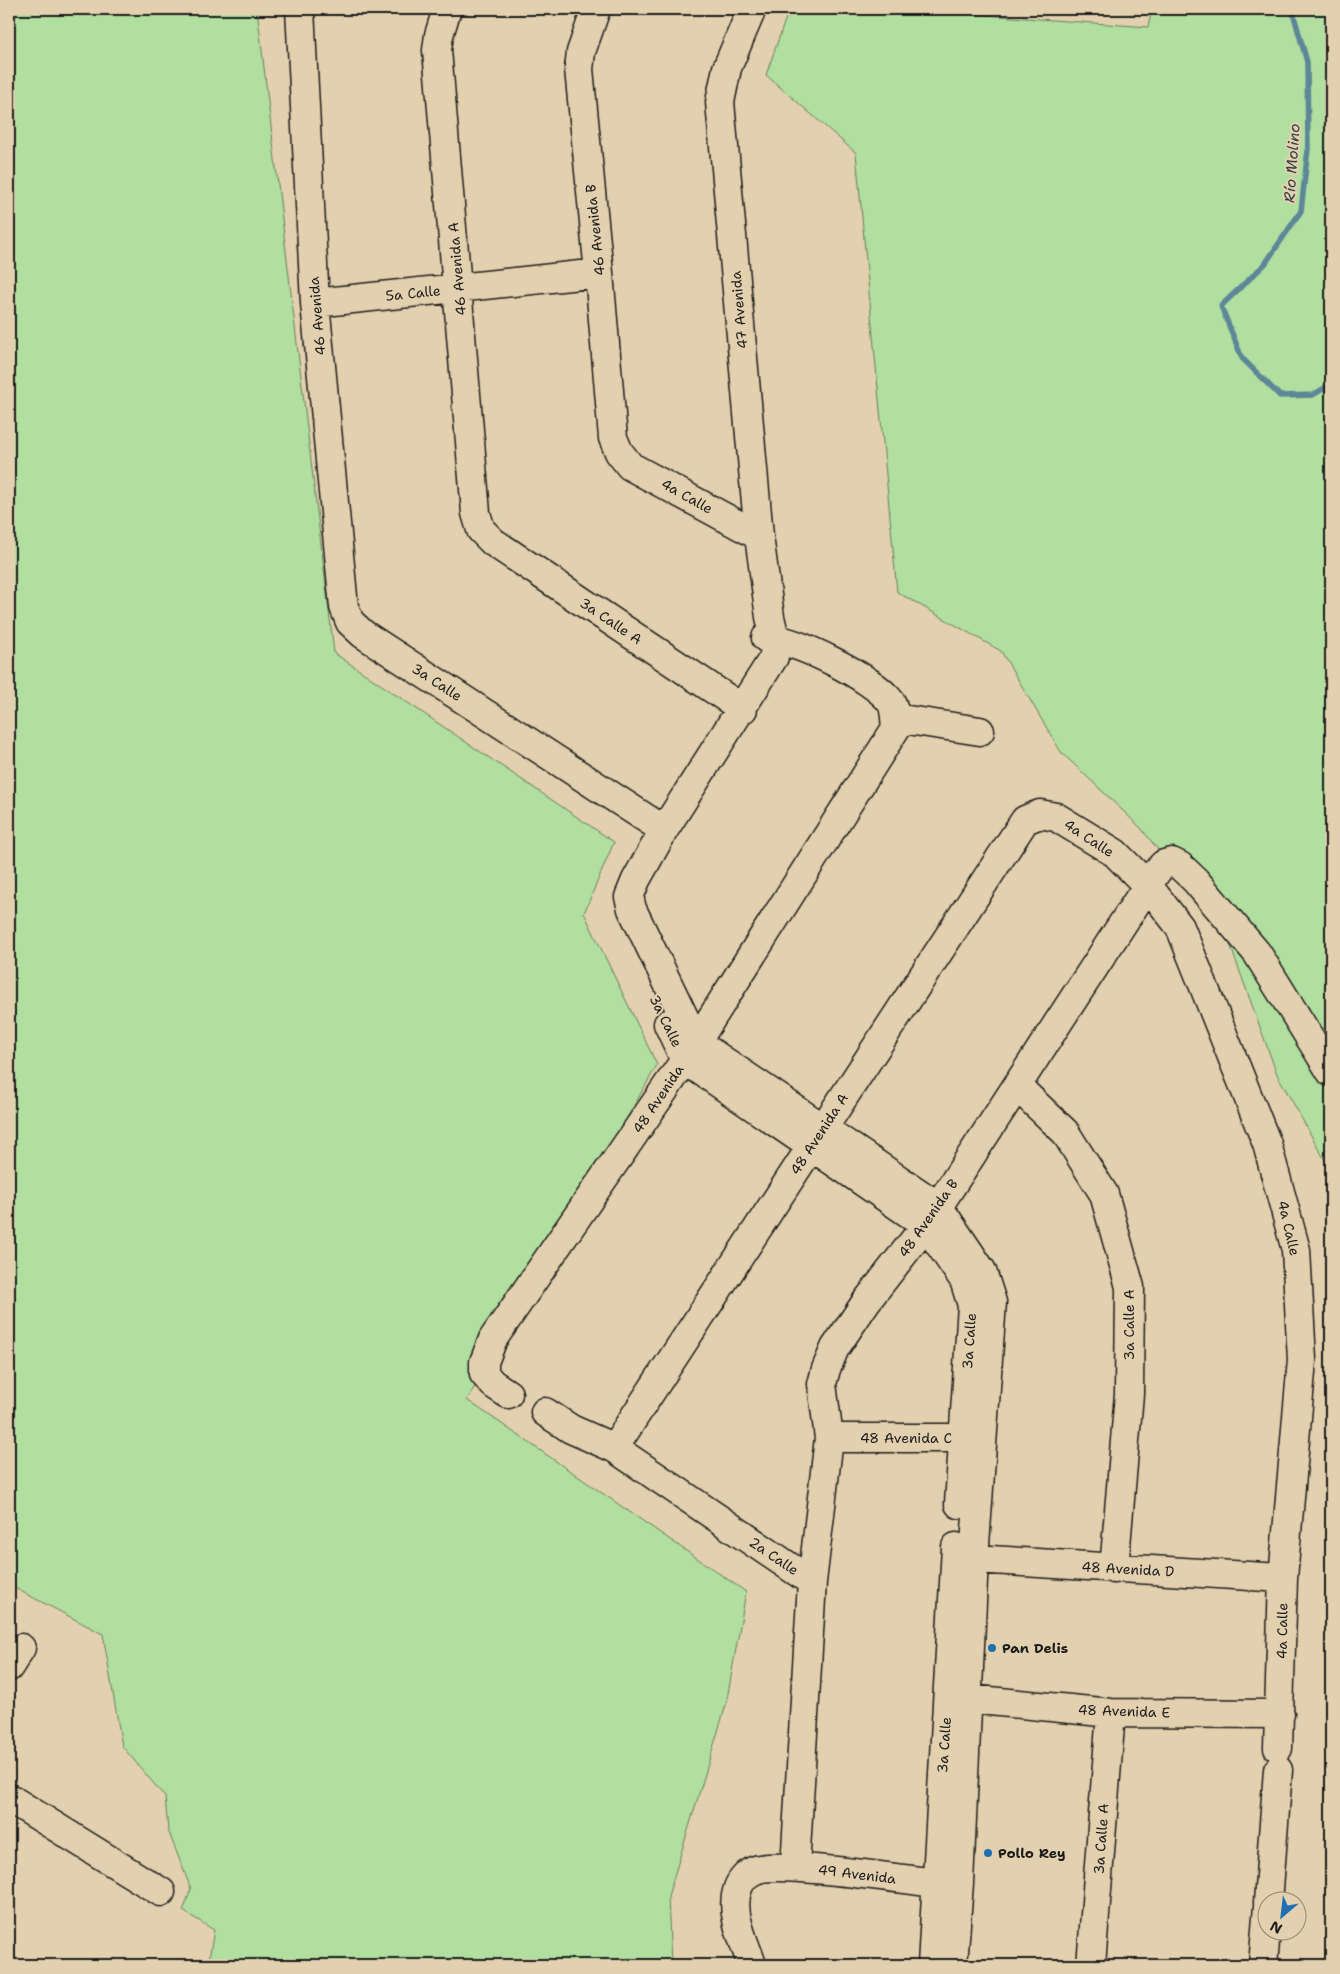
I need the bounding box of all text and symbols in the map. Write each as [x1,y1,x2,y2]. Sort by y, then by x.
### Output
water label: Río Molino [1279,123,1305,203]
street label: 46 Avenida B [581,183,609,277]
street label: 46 Avenida A [444,221,470,317]
street label: 47 Avenida [727,270,751,350]
street label: 46 Avenida [305,276,329,356]
street label: 5a Calle [385,281,442,305]
street label: 4a Calle [658,474,716,518]
street label: 3a Calle A [576,594,646,648]
street label: 3a Calle [409,659,466,705]
street label: 4a Calle [1060,815,1118,861]
street label: 3a Calle [646,992,686,1050]
street label: 48 Avenida [628,1061,688,1137]
street label: 48 Avenida A [786,1090,852,1178]
street label: 48 Avenida B [894,1175,962,1261]
street label: 4a Calle [1274,1199,1304,1258]
street label: 3a Calle A [1120,1289,1138,1361]
street label: 3a Calle [958,1312,980,1370]
street label: 48 Avenida C [860,1429,952,1447]
street label: 2a Calle [746,1533,802,1579]
street label: 48 Avenida D [1081,1558,1175,1580]
street label: 4a Calle [1273,1603,1291,1659]
place label: Pan Delis [1002,1639,1068,1657]
marker: Pan Delis [986,1642,998,1654]
street label: 48 Avenida E [1078,1700,1171,1722]
street label: 3a Calle [933,1716,955,1774]
street label: 3a Calle A [1090,1803,1112,1875]
place label: Pollo Rey [998,1844,1066,1862]
marker: Pollo Rey [982,1847,994,1859]
street label: 49 Avenida [817,1860,897,1888]
north arrow [1258,1892,1308,1942]
text: N [1267,1917,1285,1938]

